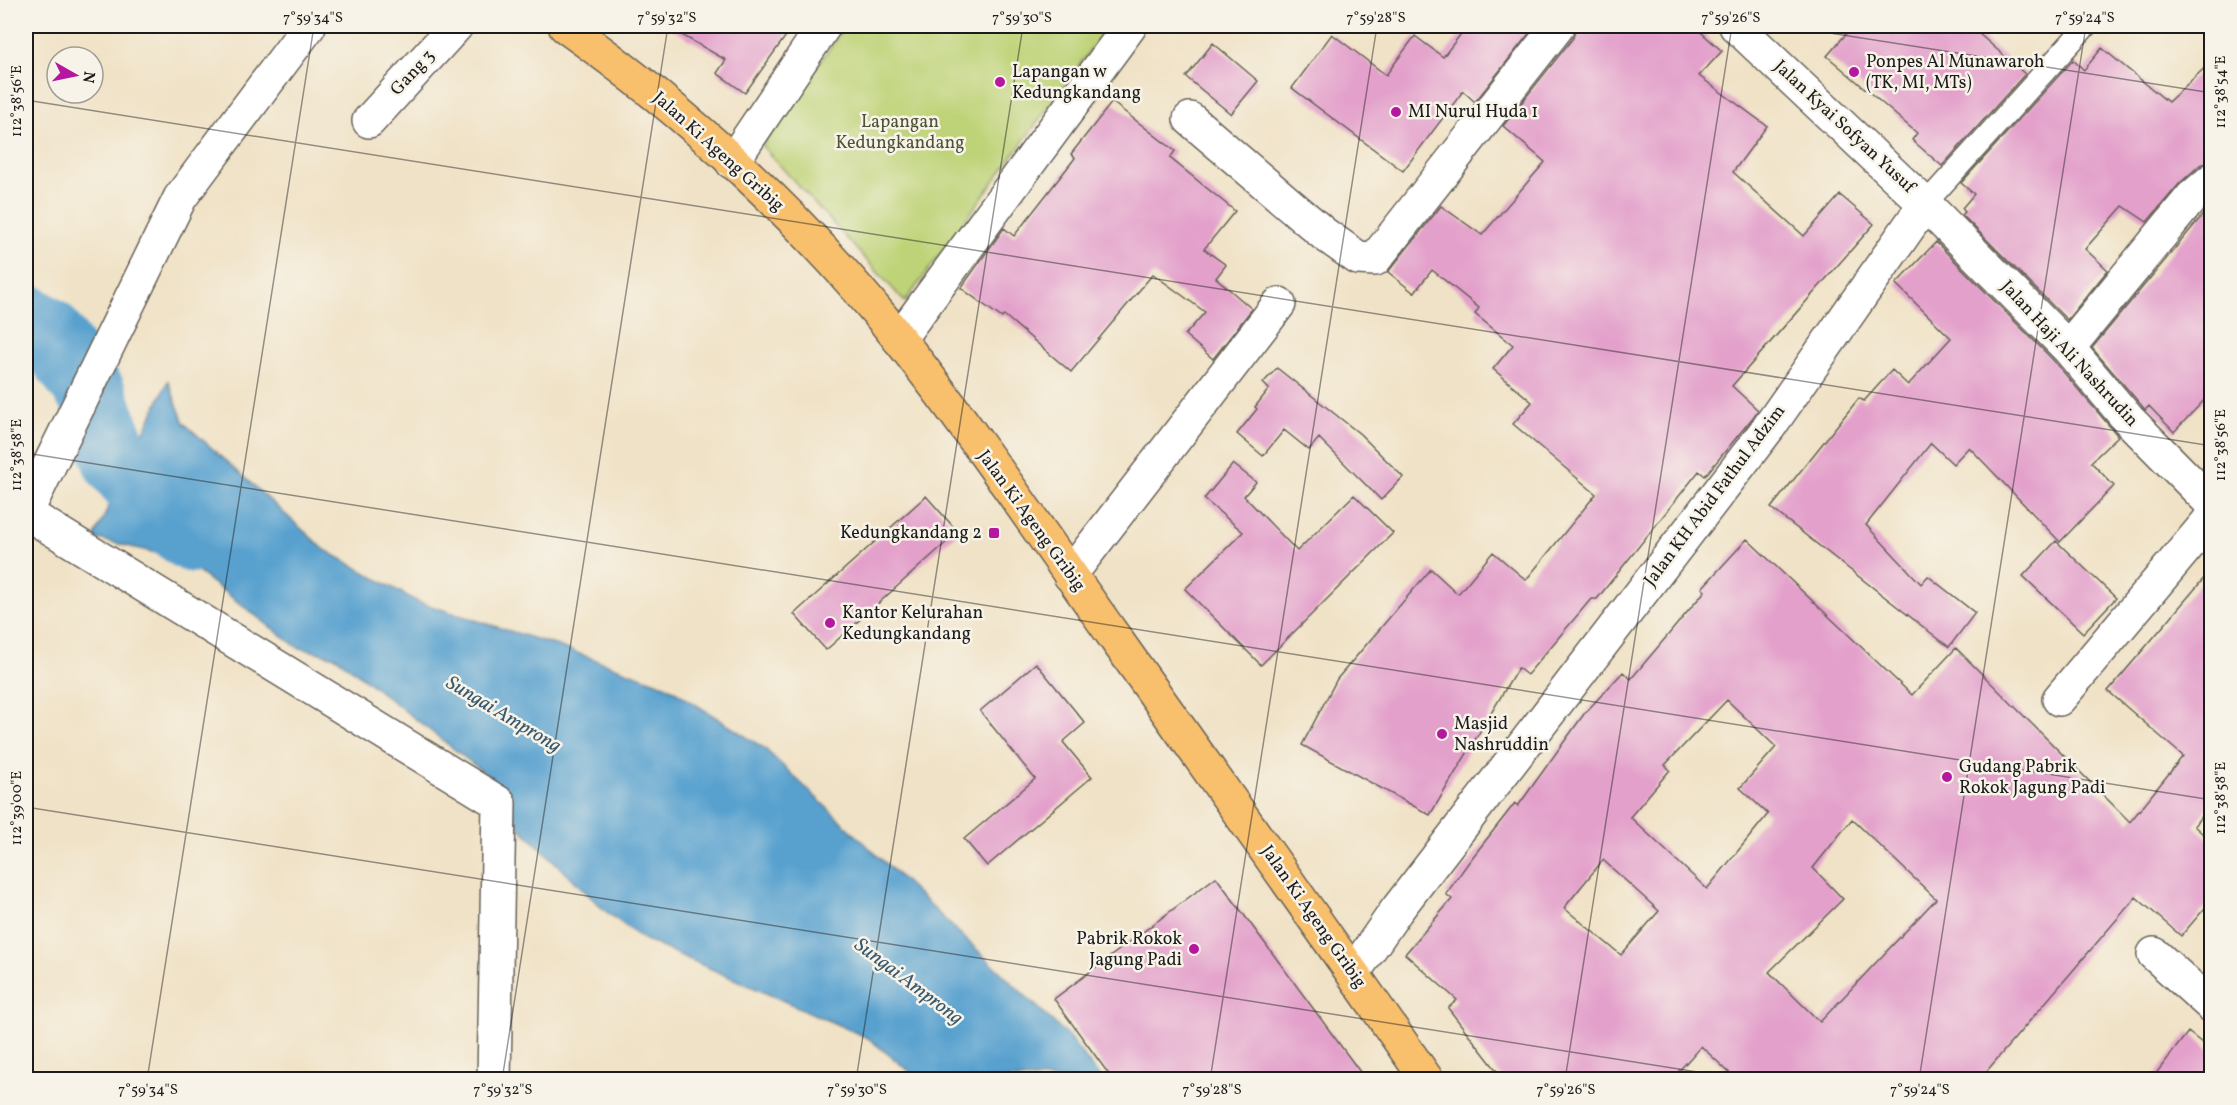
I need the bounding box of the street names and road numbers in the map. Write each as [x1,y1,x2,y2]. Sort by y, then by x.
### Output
street label: Gang 3 [385,44,441,102]
street label: Jalan Kyai Sofyan Yusuf [1768,55,1922,200]
street label: Jalan Ki Ageng Gribig [647,86,789,218]
street label: Jalan Haji Ali Nashrudin [1994,275,2144,433]
street label: Jalan KH Abid Fathul Adzim [1638,400,1792,592]
street label: Jalan Ki Ageng Gribig [971,445,1091,597]
street label: Jalan Ki Ageng Gribig [1254,840,1372,994]

